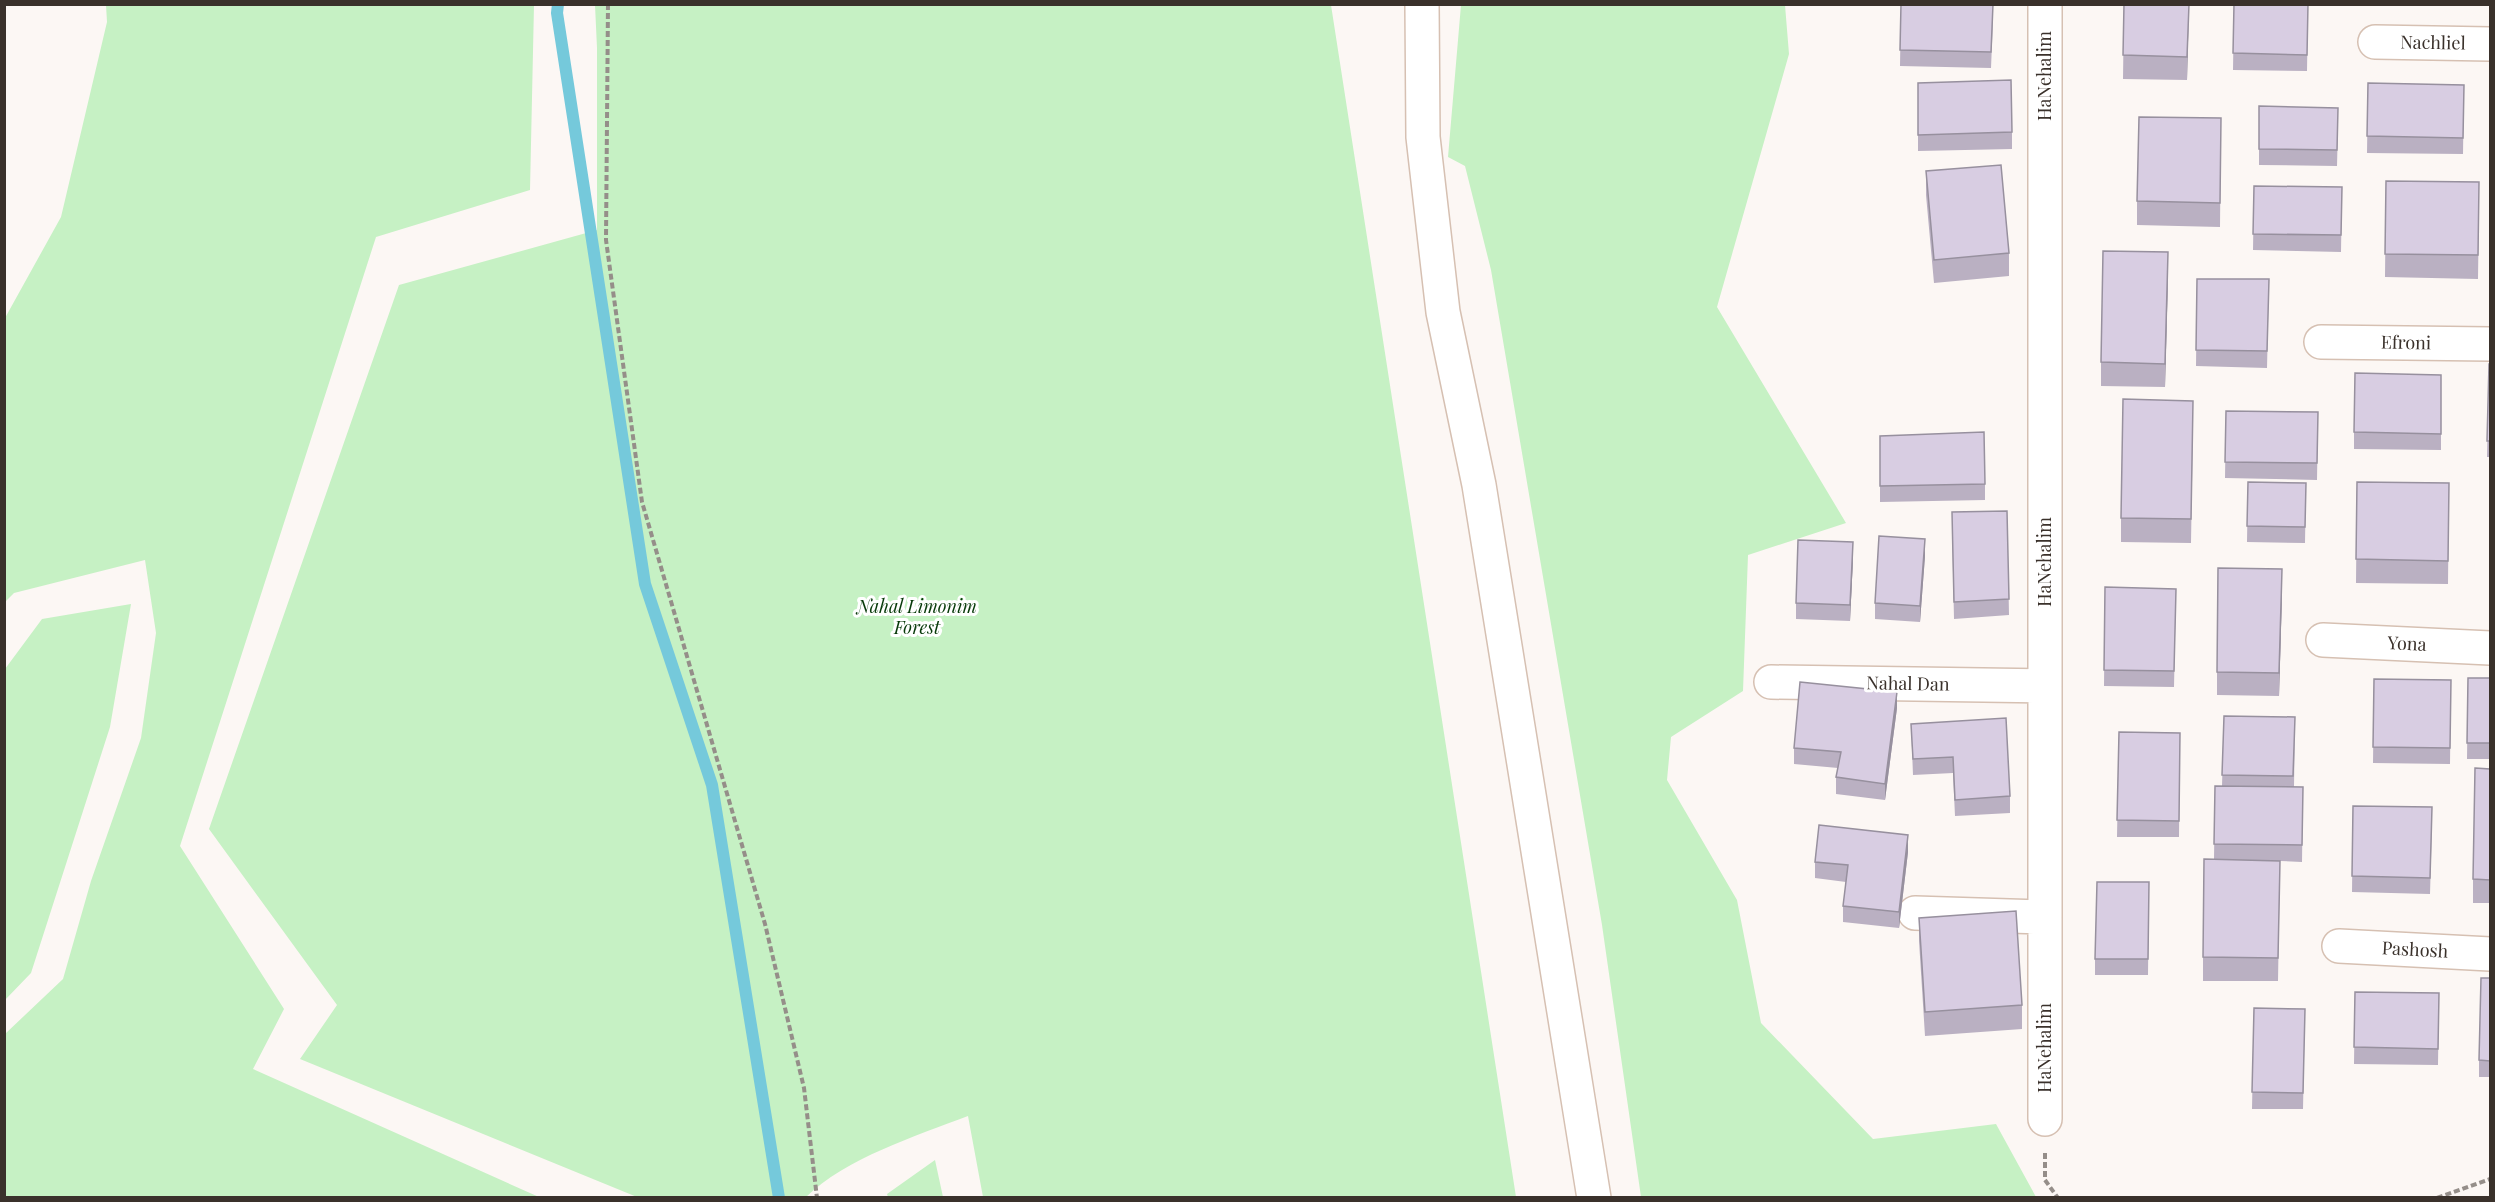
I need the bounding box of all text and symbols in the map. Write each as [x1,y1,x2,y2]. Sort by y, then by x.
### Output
street label: Nachliel [2400,29,2466,55]
street label: HaNehalim [2032,31,2056,121]
street label: Efroni [2381,330,2431,354]
street label: HaNehalim [2032,517,2056,607]
park label: Nahal Limonim Forest [855,594,977,639]
street label: Yona [2386,630,2427,656]
street label: Nahal Dan [1866,670,1950,696]
street label: Pashosh [2381,935,2449,963]
street label: HaNehalim [2032,1003,2056,1093]

